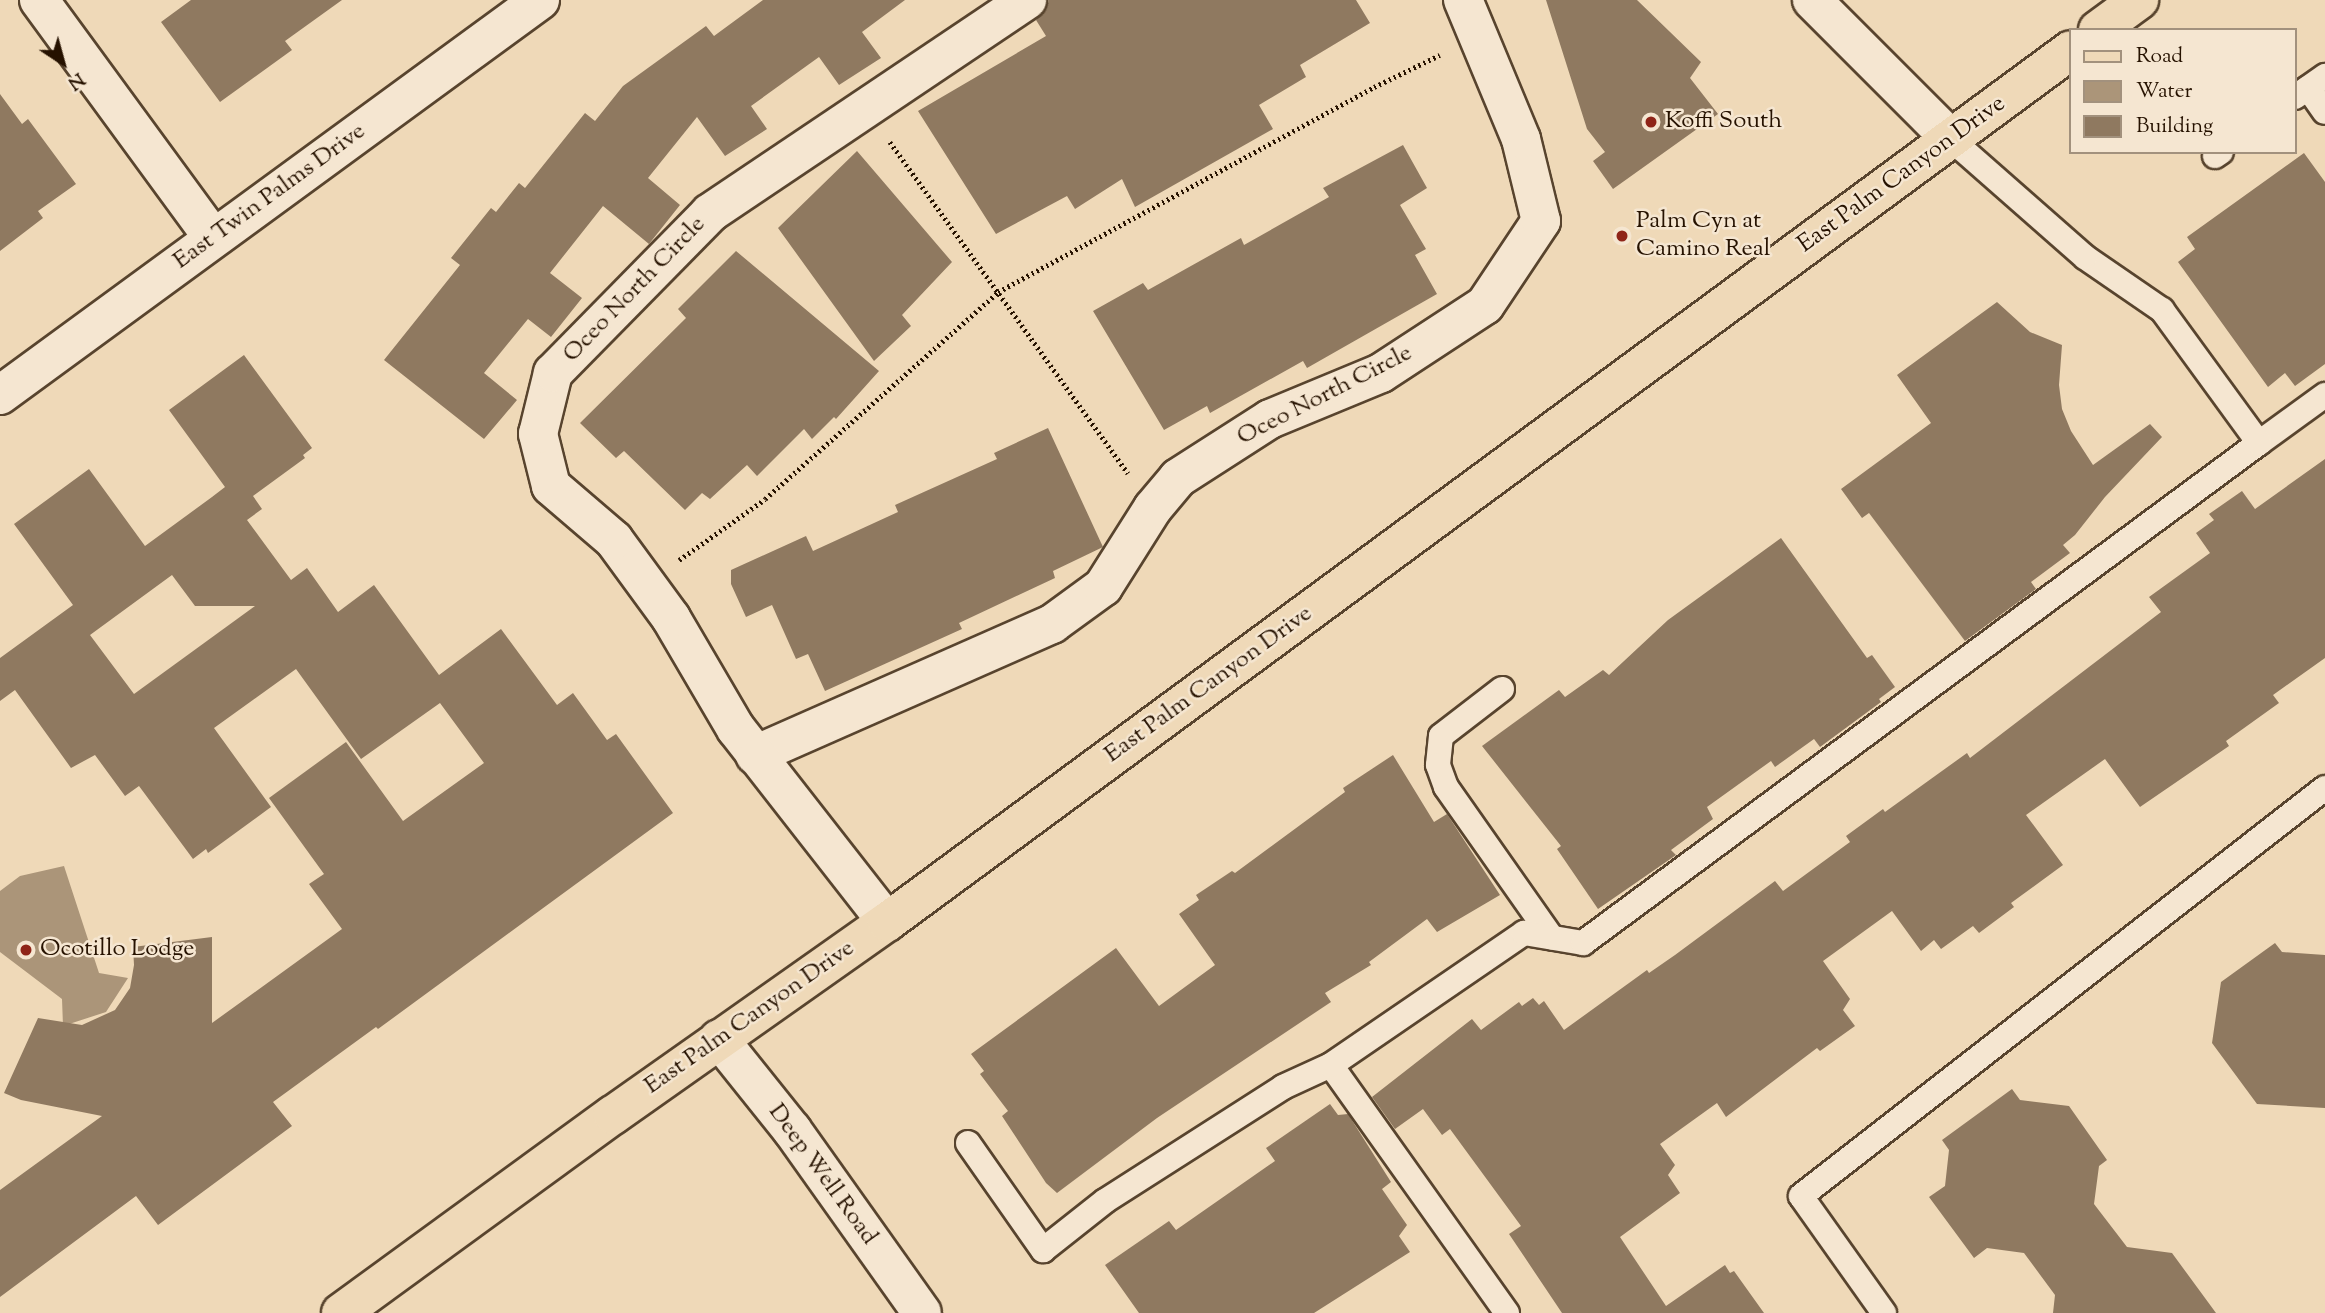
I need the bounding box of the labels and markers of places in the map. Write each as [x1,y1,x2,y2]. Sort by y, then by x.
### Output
place label: Koffi South [1665,108,1782,136]
marker: Koffi South [1643,114,1659,130]
place label: Palm Cyn at Camino Real [1636,208,1770,264]
marker: Palm Cyn at Camino Real [1614,228,1630,244]
place label: Ocotillo Lodge [40,936,194,964]
marker: Ocotillo Lodge [18,942,34,958]

